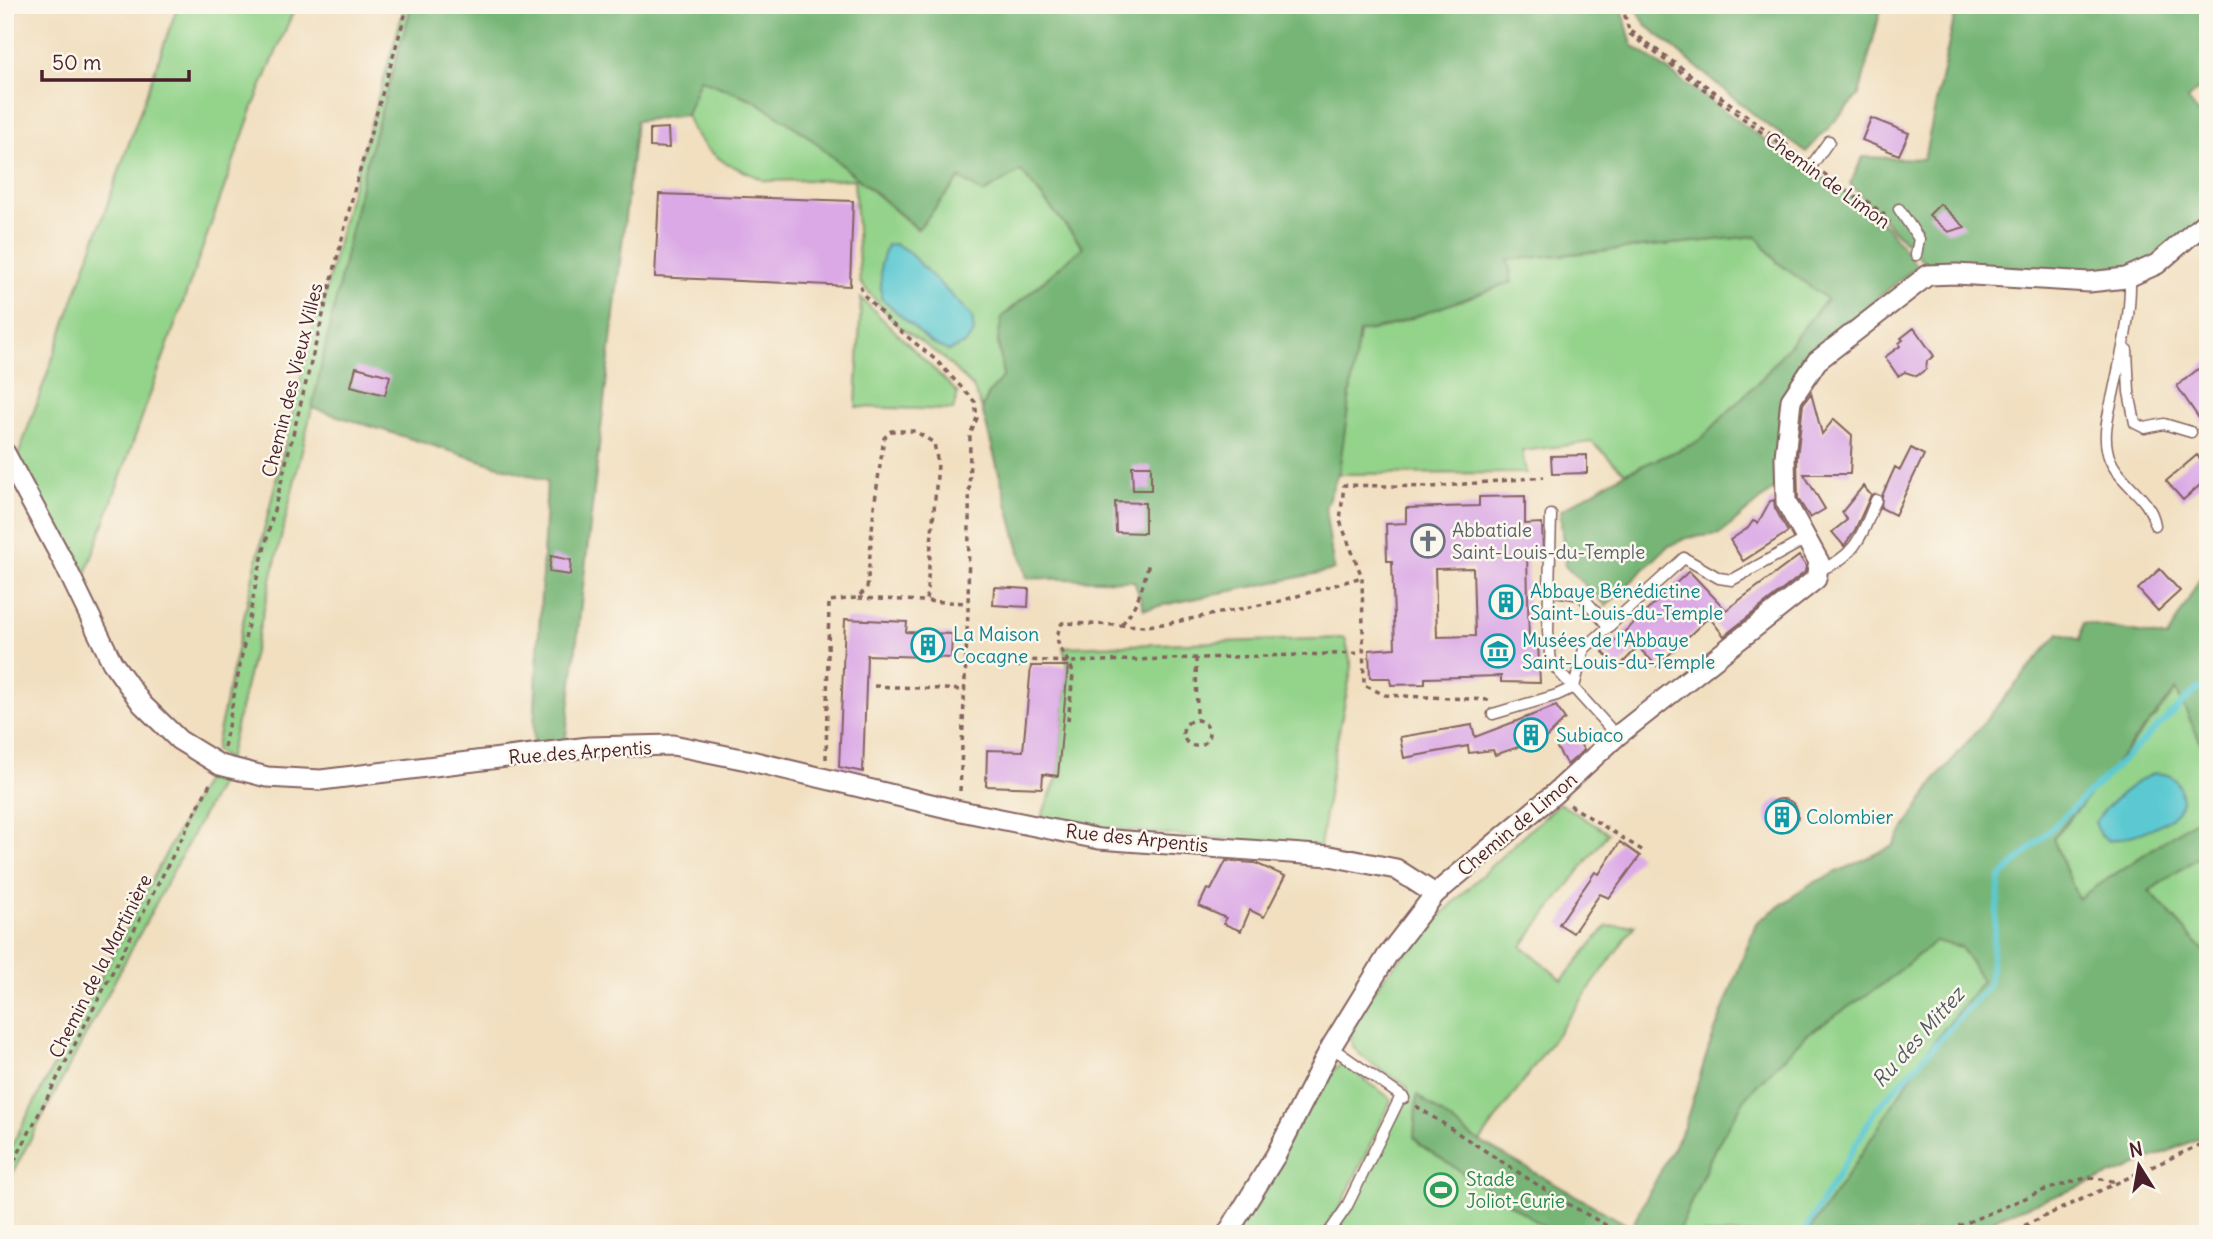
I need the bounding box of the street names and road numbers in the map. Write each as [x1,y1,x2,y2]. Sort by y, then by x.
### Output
street label: Chemin de Limon [1761,127,1895,233]
street label: Chemin des Vieux Villes [256,280,328,480]
street label: Rue des Arpentis [508,735,652,769]
street label: Chemin de Limon [1452,767,1582,881]
street label: Rue des Arpentis [1064,819,1210,857]
street label: Chemin de la Martinière [43,870,157,1062]

